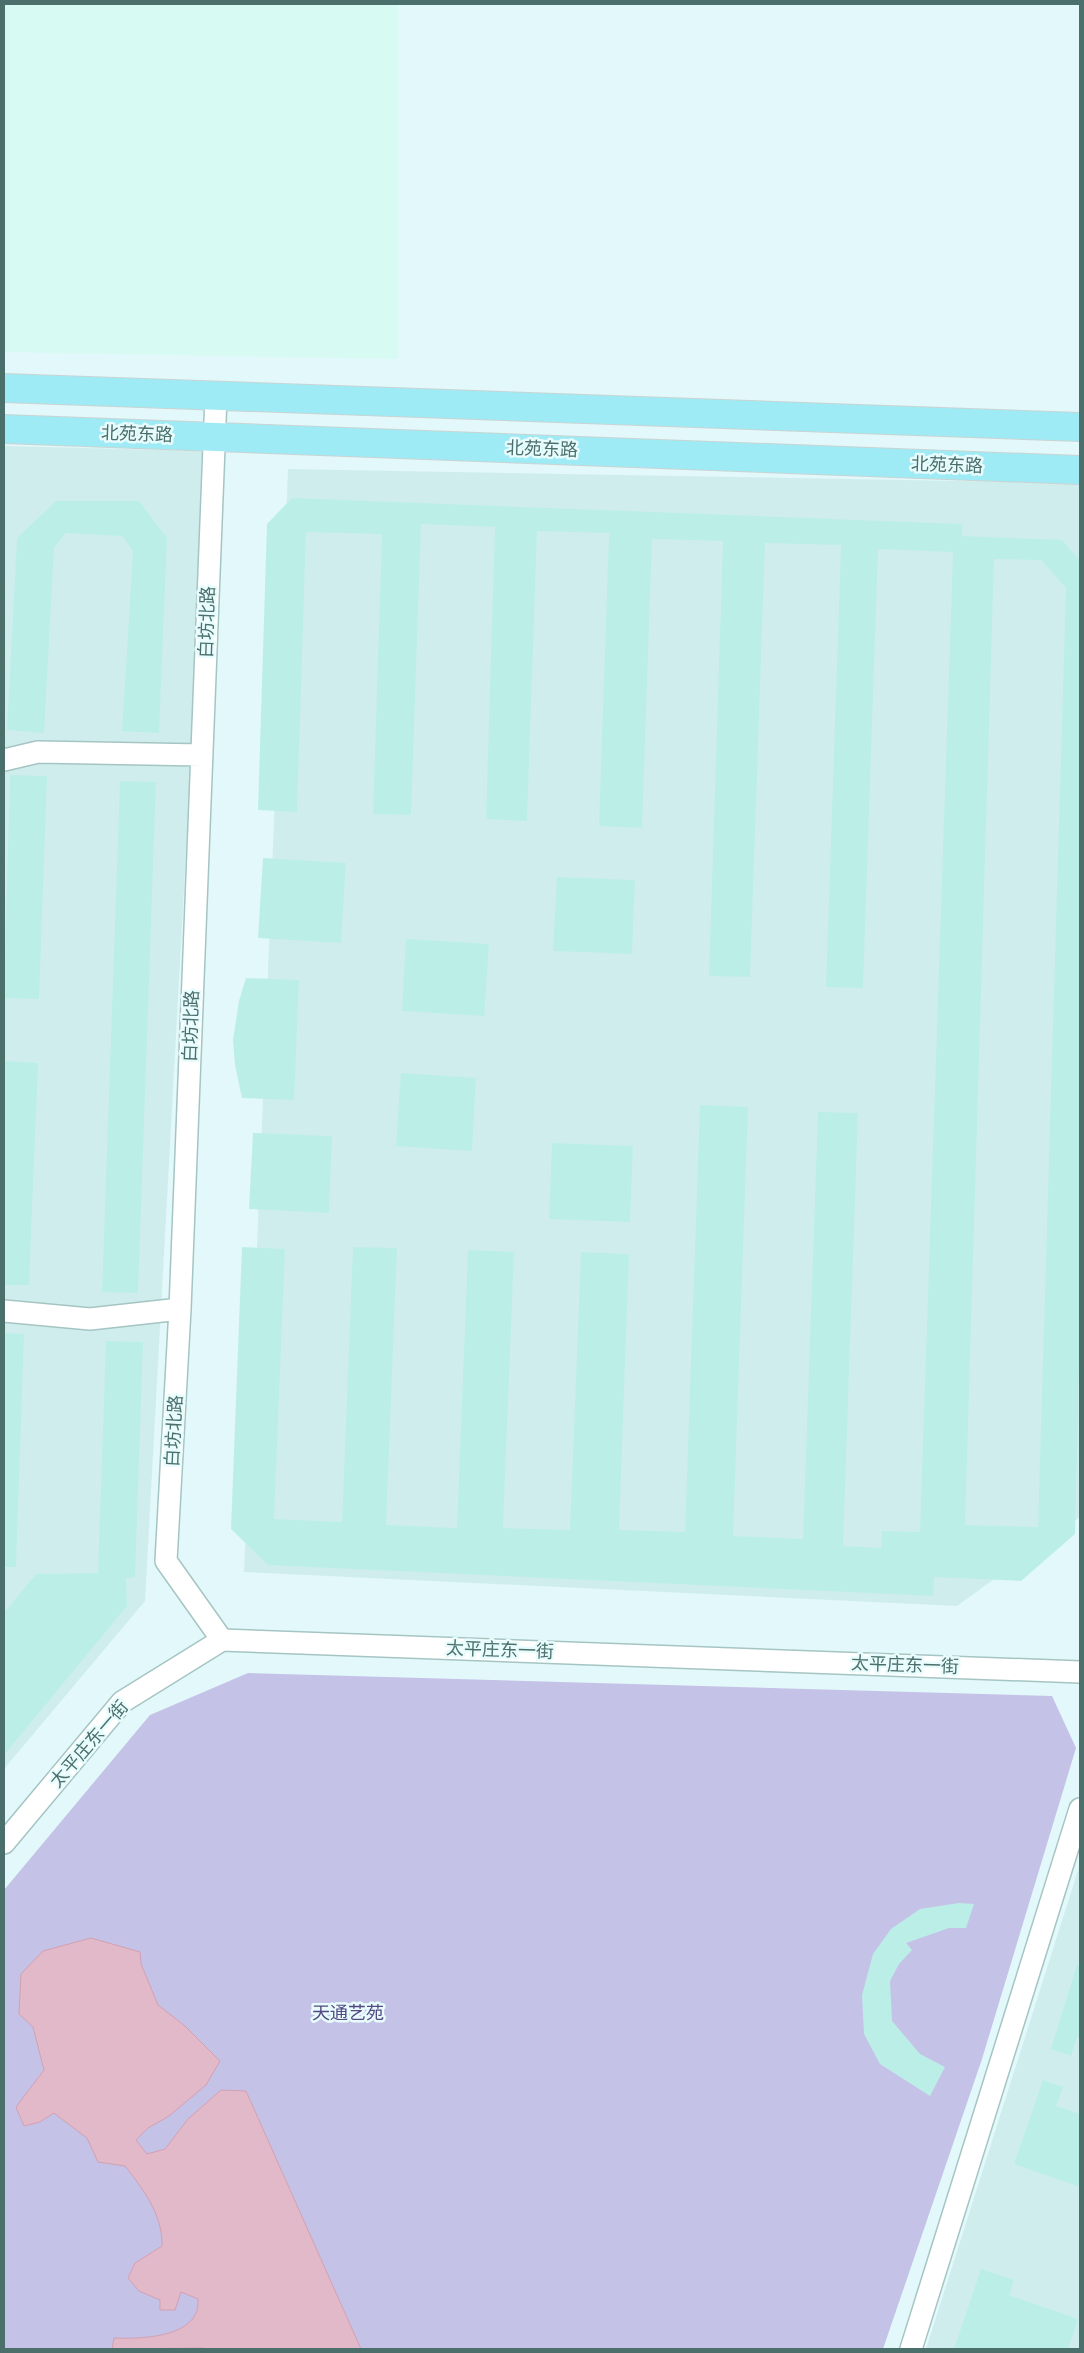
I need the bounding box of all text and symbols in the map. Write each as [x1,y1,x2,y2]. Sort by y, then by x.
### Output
street label: 北苑东路 [101,421,173,445]
street label: 北苑东路 [506,436,578,460]
street label: 北苑东路 [911,452,983,476]
street label: 白坊北路 [194,586,218,658]
street label: 白坊北路 [178,990,202,1062]
street label: 白坊北路 [160,1394,186,1467]
street label: 太平庄东一街 [446,1636,554,1662]
street label: 太平庄东一街 [851,1651,959,1677]
street label: 太平庄东一街 [45,1695,132,1791]
park label: 天通艺苑 [312,2001,384,2023]

